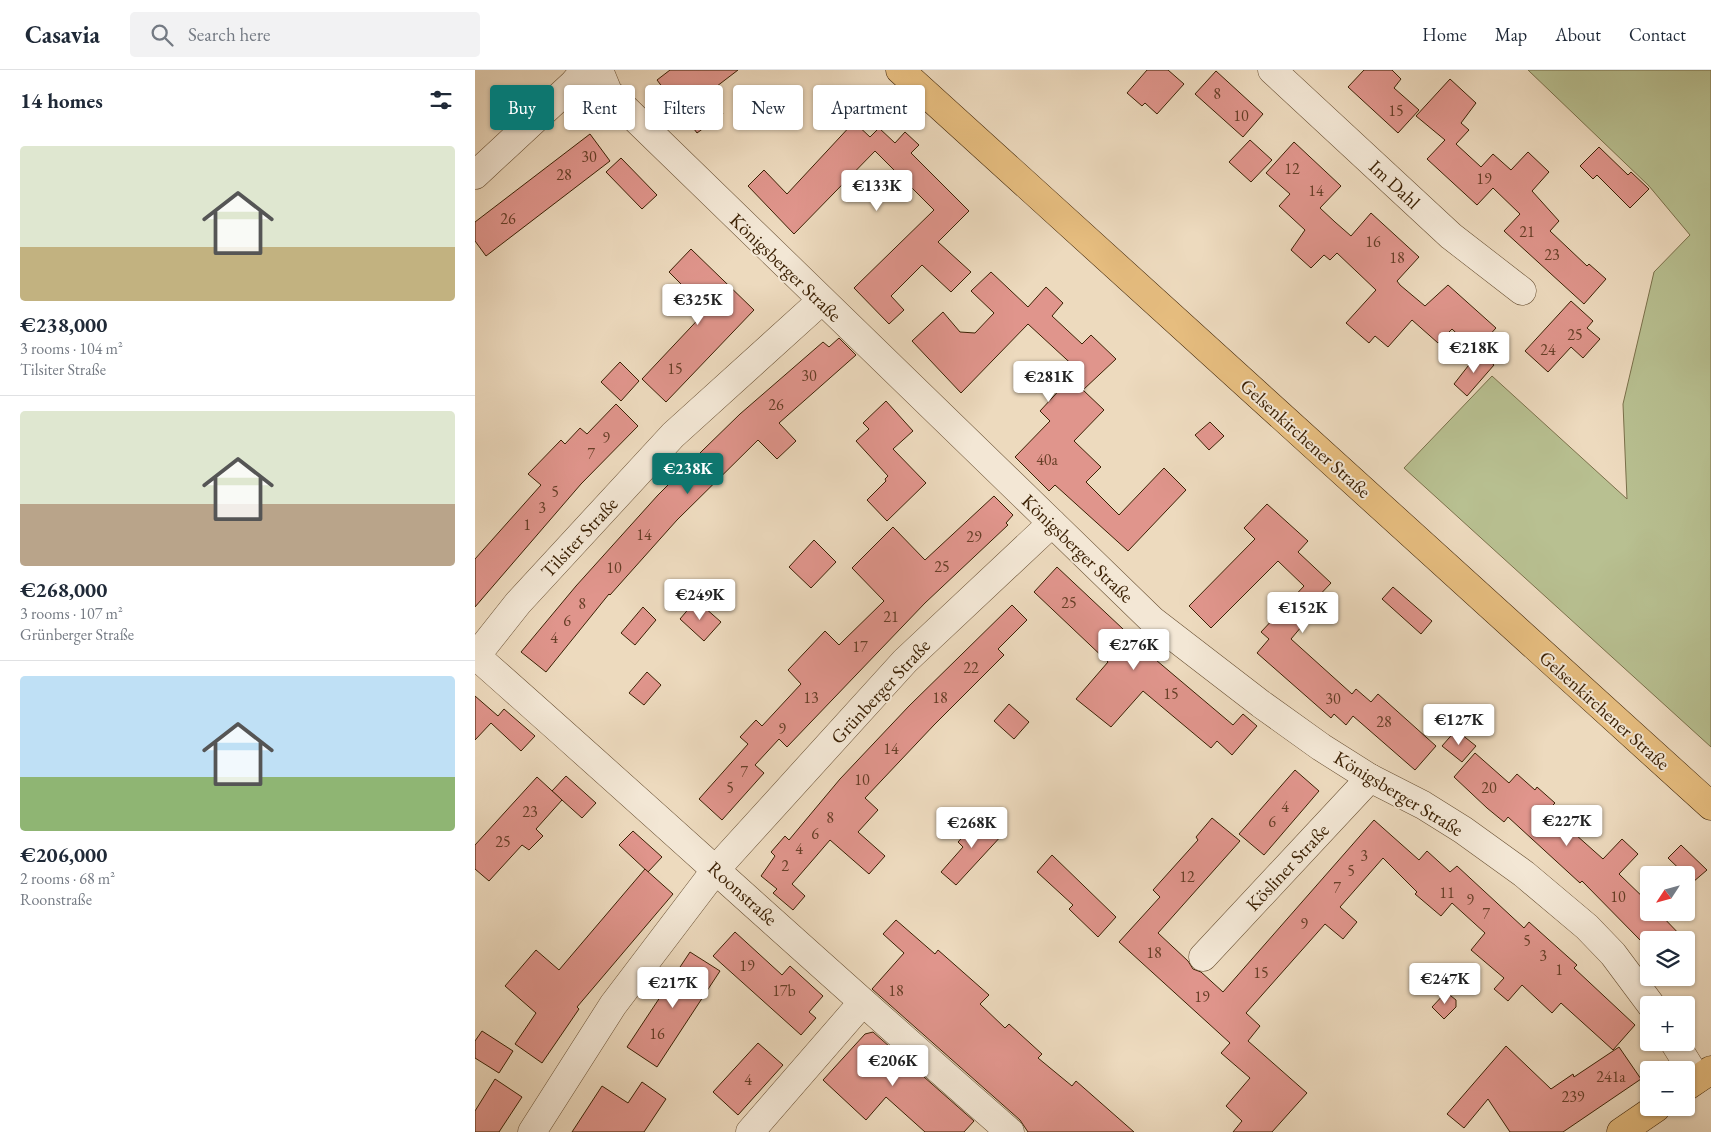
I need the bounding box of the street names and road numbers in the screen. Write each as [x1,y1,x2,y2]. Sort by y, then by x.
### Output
street label: Im Dahl [1364,154,1426,215]
street label: Königsberger Straße [724,207,847,327]
street label: Gelsenkirchener Straße [1235,373,1376,504]
street label: Königsberger Straße [1016,488,1139,608]
street label: Tilsiter Straße [535,492,623,583]
street label: Grünberger Straße [825,633,936,749]
street label: Gelsenkirchener Straße [1534,645,1675,776]
street label: Königsberger Straße [1330,745,1468,842]
street label: Kösliner Straße [1240,818,1334,916]
street label: Roonstraße [703,856,783,931]

